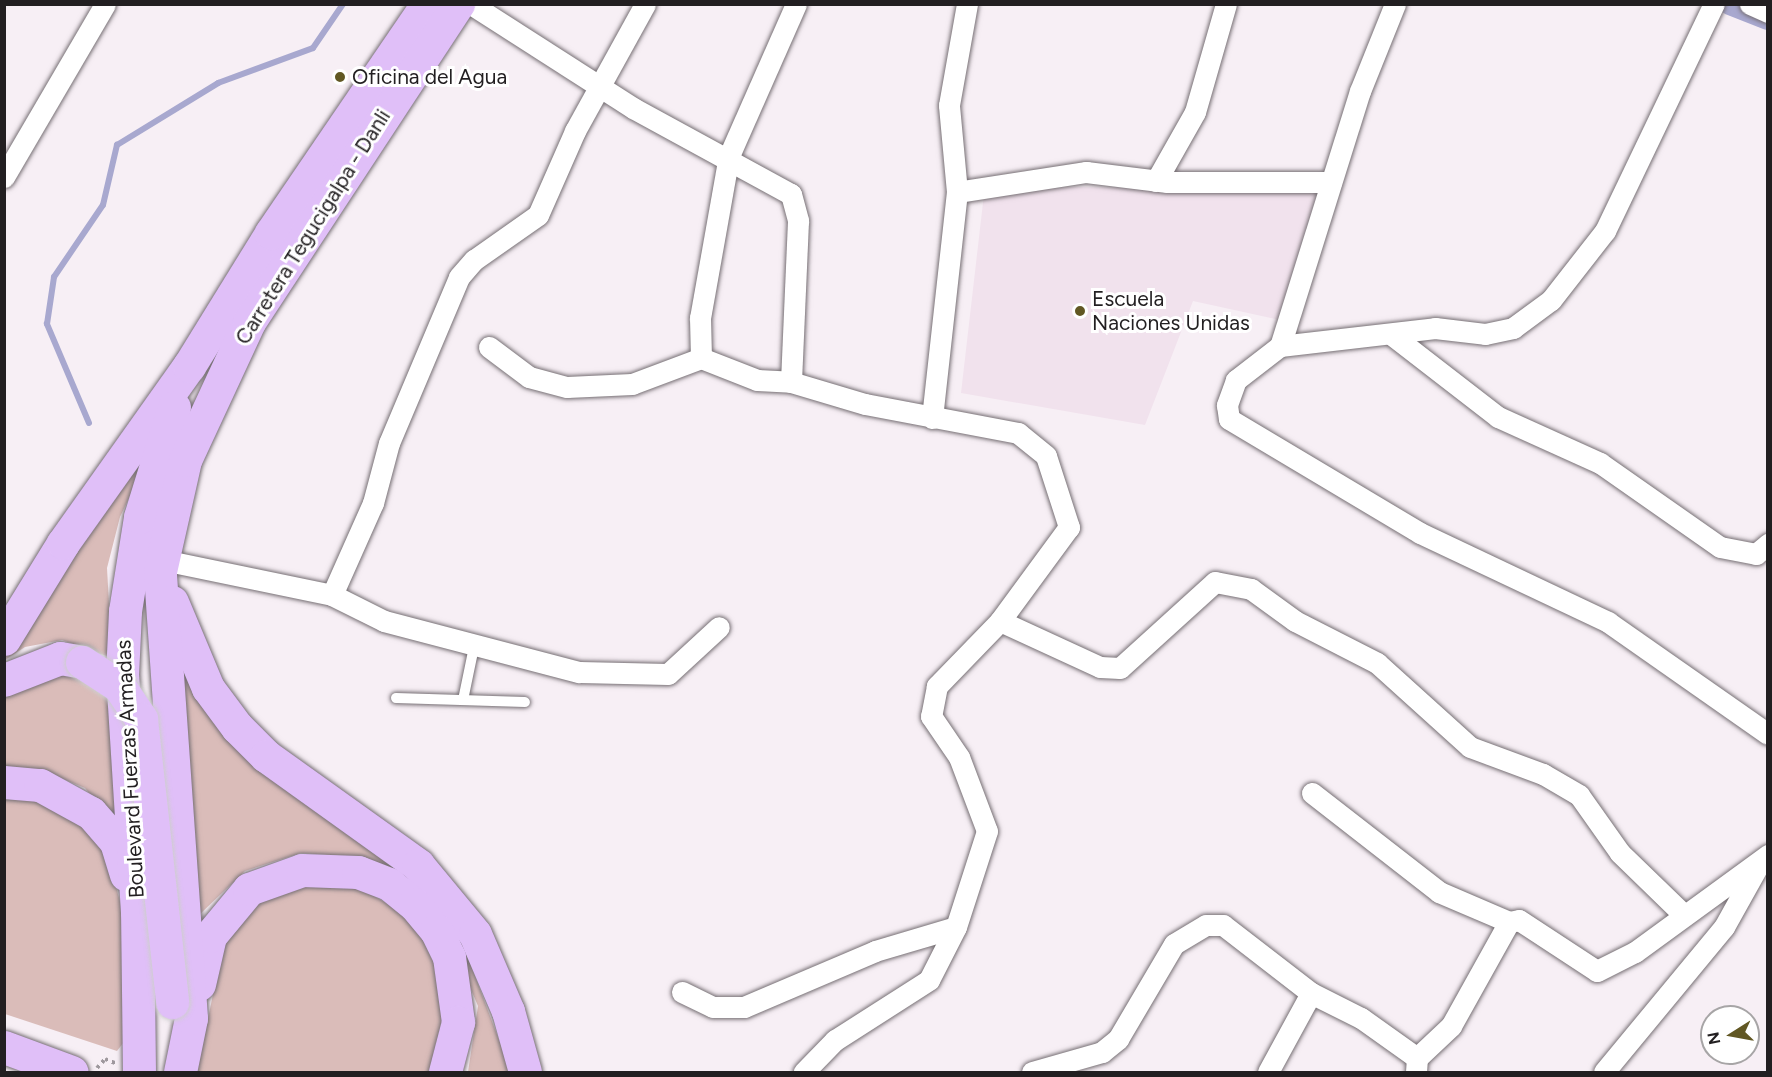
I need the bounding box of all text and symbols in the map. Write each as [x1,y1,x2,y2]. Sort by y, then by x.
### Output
place label: Oficina del Agua [352,64,507,90]
marker: Oficina del Agua [333,70,347,84]
street label: Carretera Tegucigalpa - Danli [230,105,396,349]
place label: Escuela Naciones Unidas [1092,286,1250,336]
marker: Escuela Naciones Unidas [1073,304,1087,318]
street label: Boulevard Fuerzas Armadas [111,639,149,899]
north arrow [1700,1005,1760,1065]
text: N [1703,1030,1724,1046]

